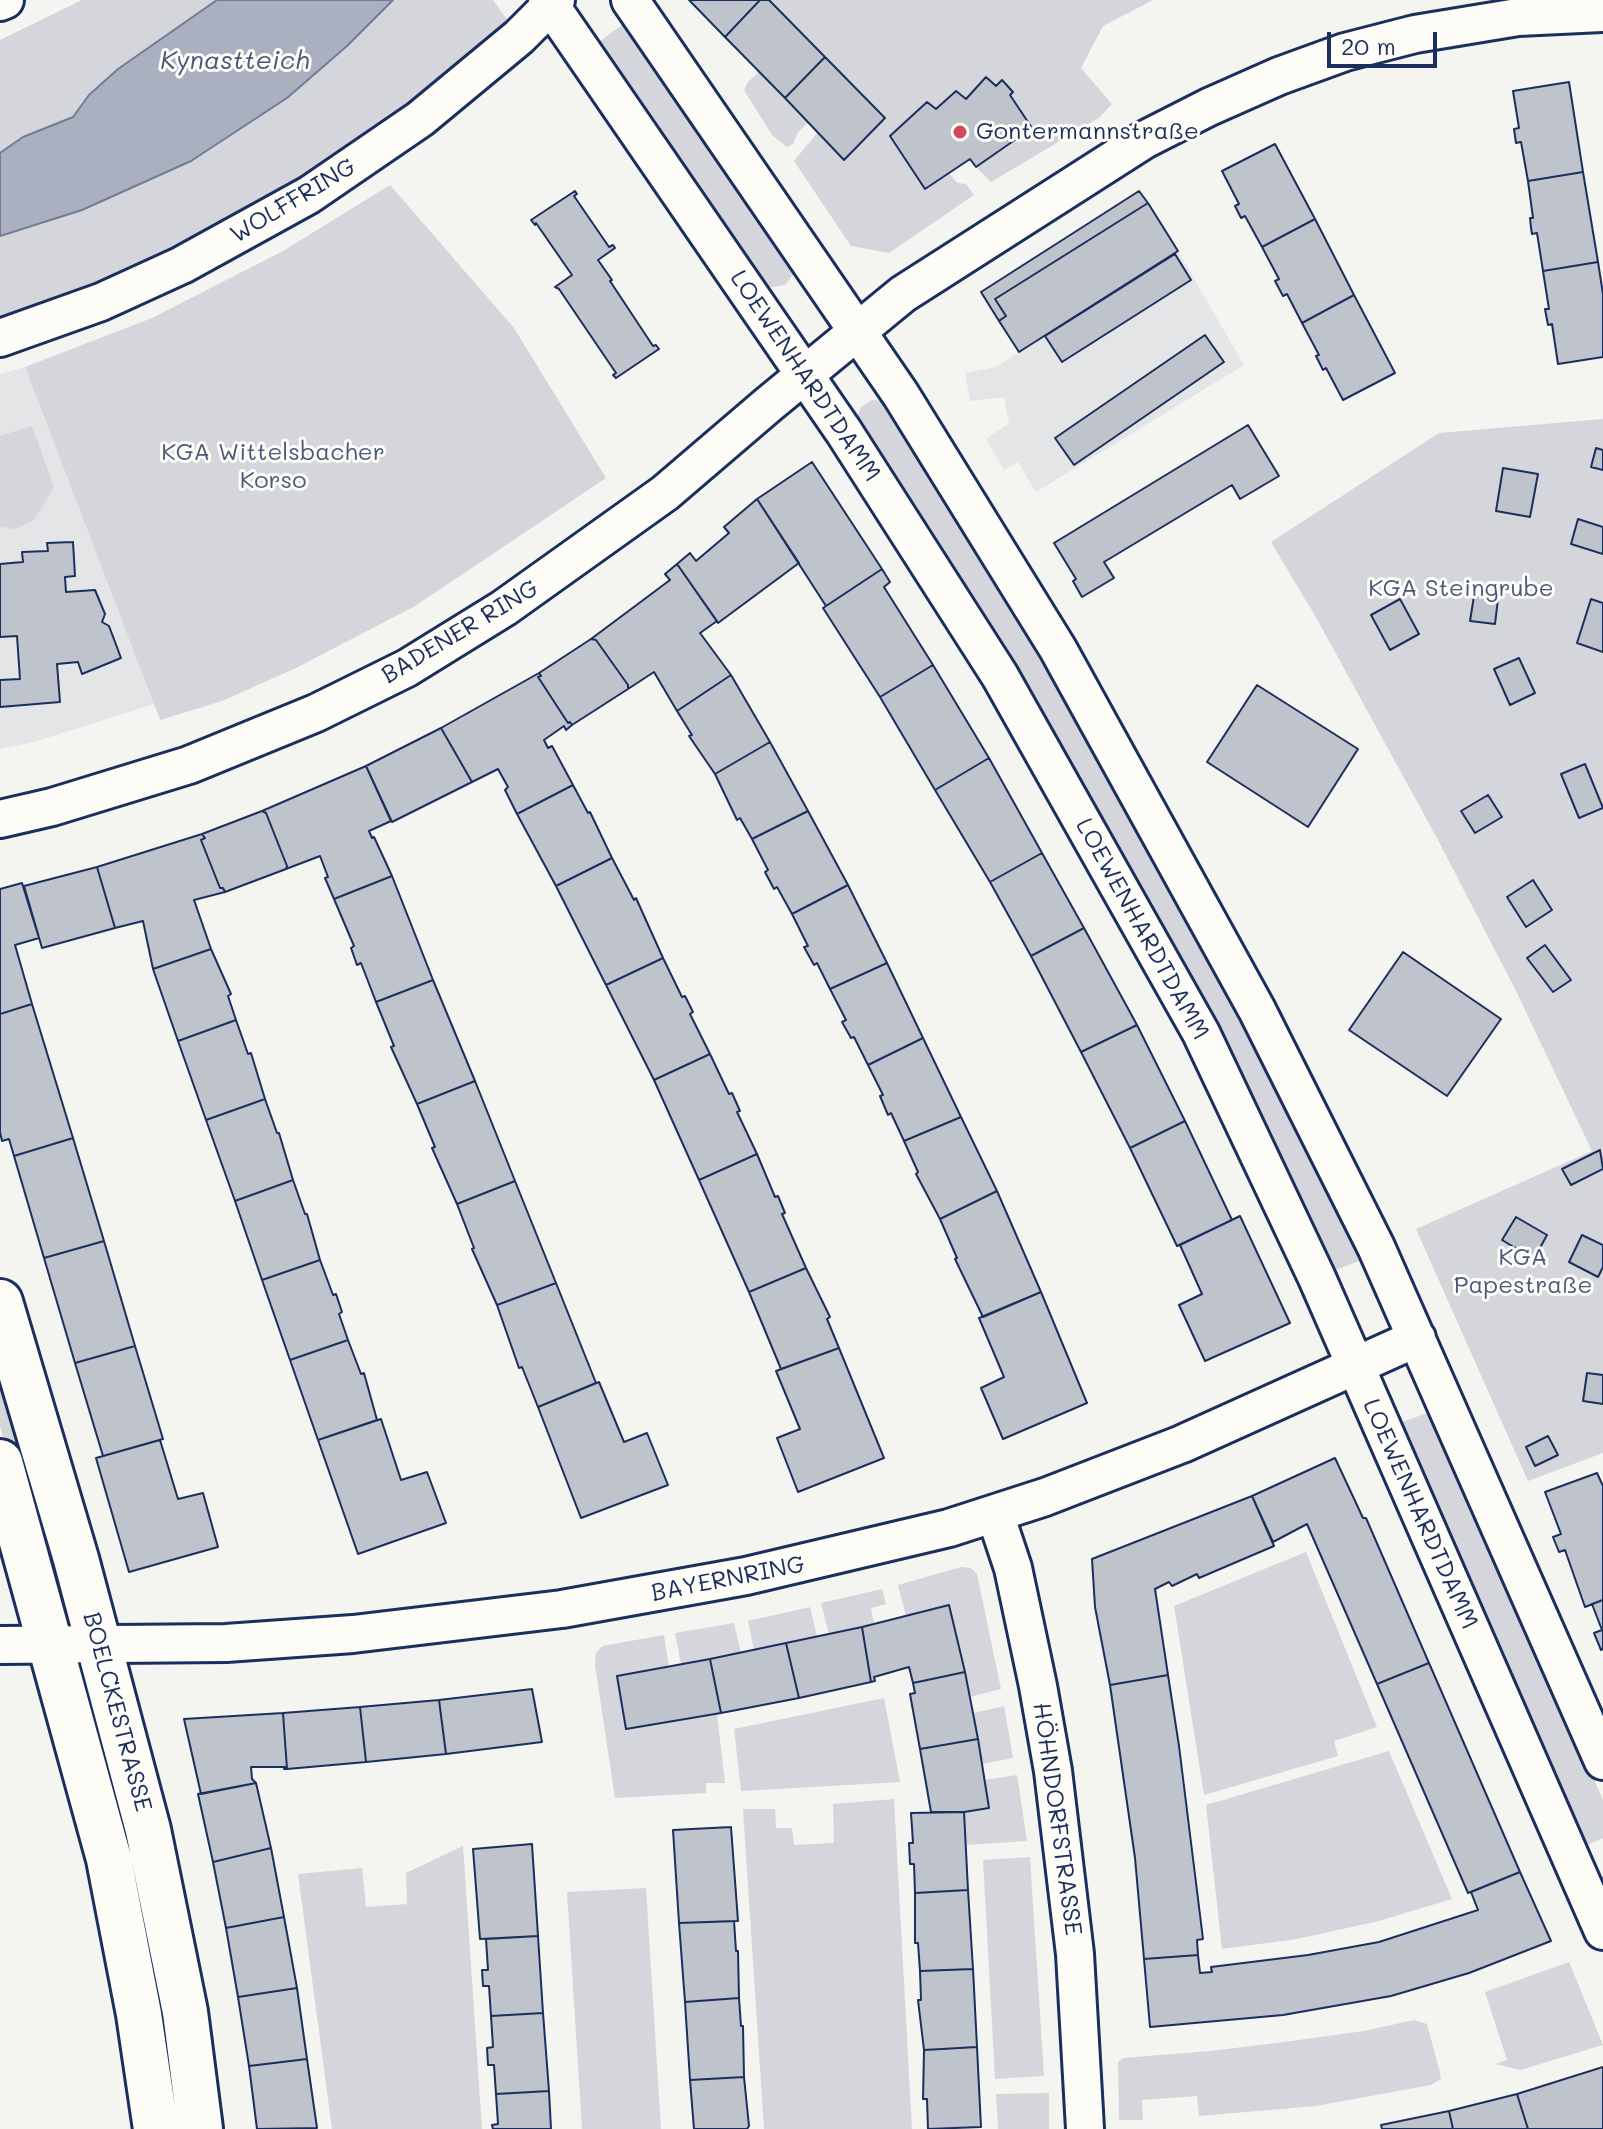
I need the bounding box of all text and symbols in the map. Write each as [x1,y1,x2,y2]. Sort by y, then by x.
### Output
scale bar [1331,16,1441,66]
text: 20 m [1341,30,1396,61]
water label: Kynastteich [160,45,310,77]
place label: Gontermannstraße [976,118,1199,146]
marker: Gontermannstraße [951,123,969,141]
street label: WOLFFRING [225,152,361,250]
street label: LOEWENHARDTDAMM [724,265,886,487]
park label: KGA Wittelsbacher Korso [161,439,385,495]
street label: BADENER RING [376,574,544,690]
park label: KGA Steingrube [1368,575,1554,603]
street label: LOEWENHARDTDAMM [1069,813,1215,1045]
park label: KGA Papestraße [1454,1244,1592,1300]
street label: LOEWENHARDTDAMM [1356,1395,1484,1633]
street label: BAYERNRING [649,1550,807,1608]
street label: BOELCKESTRASSE [77,1609,157,1815]
street label: HÖHNDORFSTRASSE [1026,1701,1088,1937]

